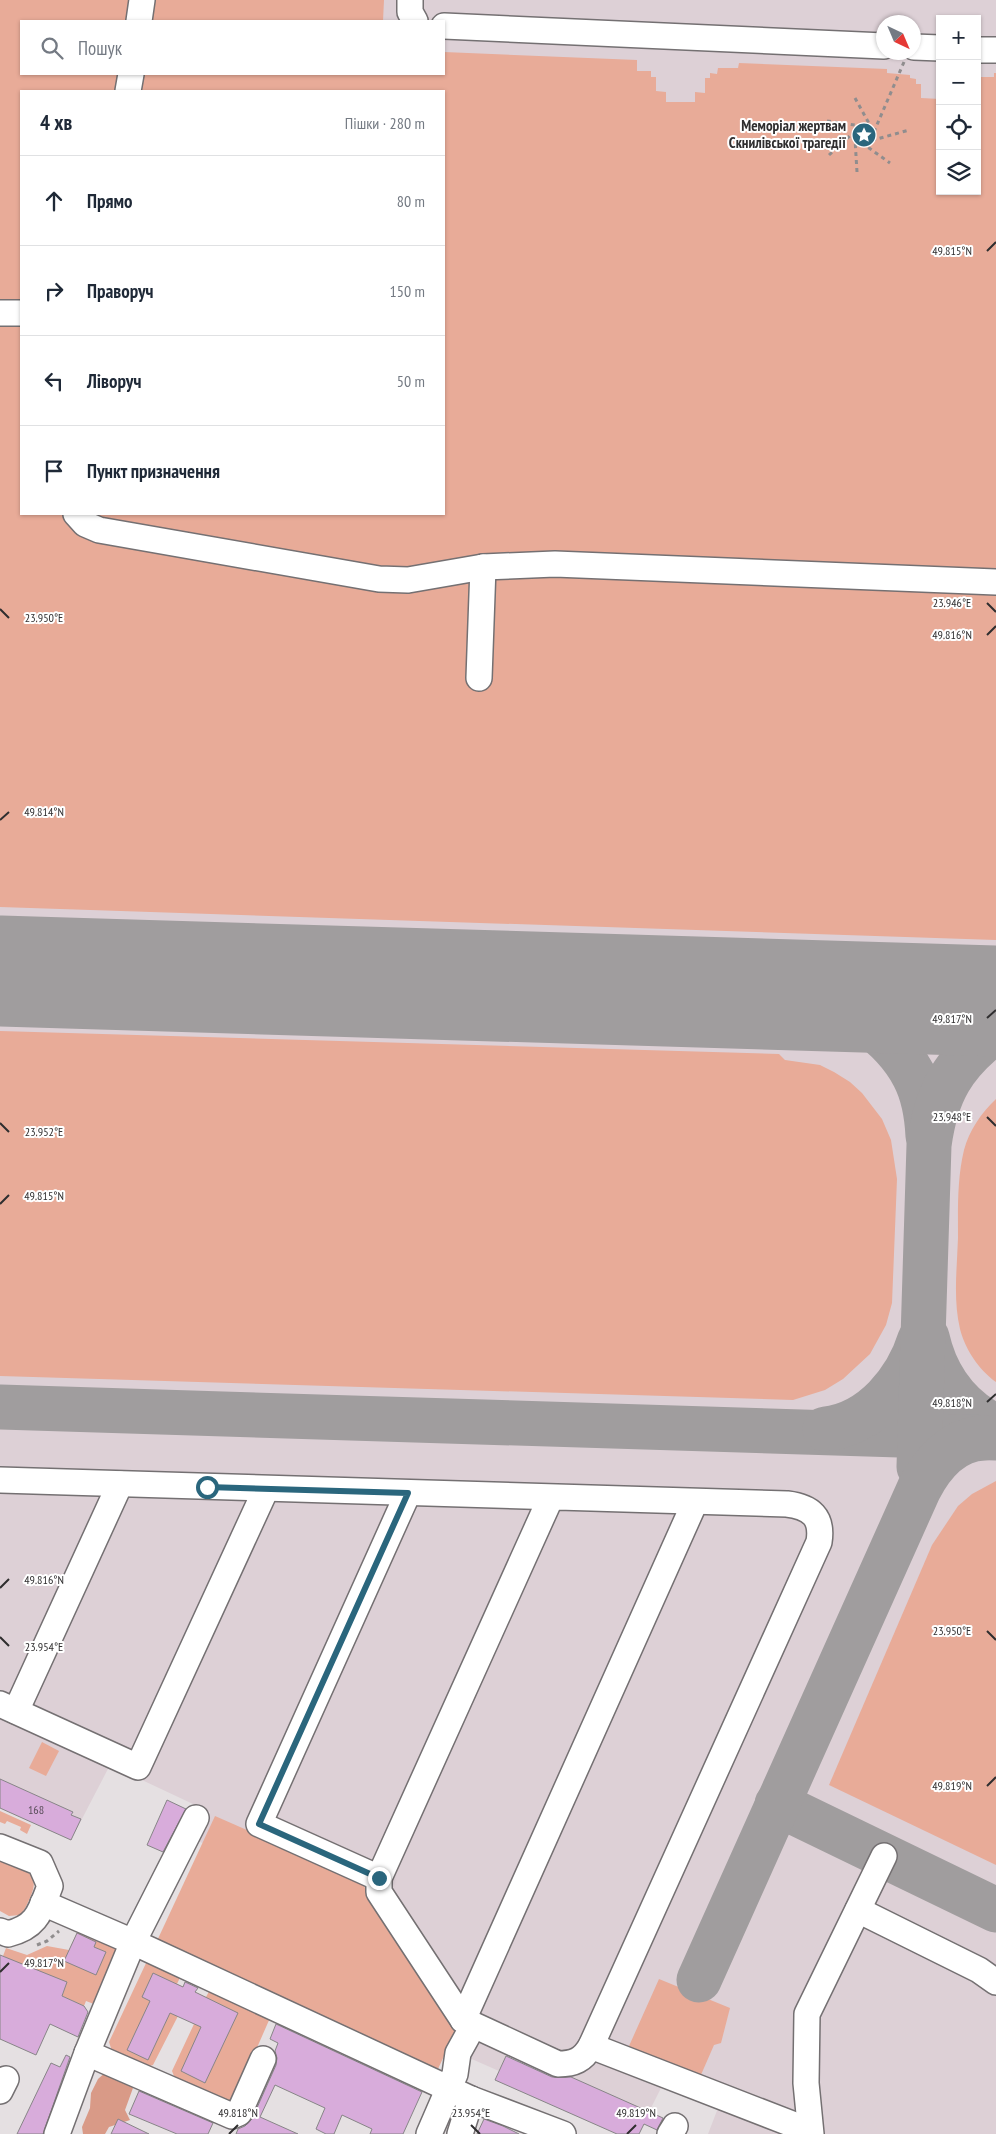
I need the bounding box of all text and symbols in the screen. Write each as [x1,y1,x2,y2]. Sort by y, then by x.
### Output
north arrow [876,15,921,60]
map controls [936,15,981,195]
button: + [936,15,981,60]
search box [20,20,445,75]
icon: search [38,34,66,62]
text: Пошук [78,36,122,60]
button: − [936,60,981,105]
button: locate [936,105,981,150]
text: 4 хв [40,109,72,136]
text: Пішки · 280 m [345,113,425,133]
place label: Меморіал жертвам Скнилівської трагедії [729,116,846,152]
place icon: Меморіал жертвам Скнилівської трагедії [851,122,877,148]
button: layers [936,150,981,195]
icon: ahead [40,187,68,215]
text: Прямо [87,189,132,213]
text: 80 m [397,191,425,211]
text: 49.815°N [932,243,972,258]
icon: right [40,277,68,305]
text: Праворуч [87,279,154,303]
text: 150 m [390,281,425,301]
icon: left [40,367,68,395]
text: Ліворуч [87,369,141,393]
text: 50 m [397,371,425,391]
icon: arrive [40,457,68,485]
text: Пункт призначення [87,459,220,483]
text: 23.946°E [933,595,971,610]
text: 23.950°E [25,610,63,625]
text: 49.816°N [932,627,972,642]
text: 49.814°N [24,804,64,819]
text: 49.817°N [932,1011,972,1026]
text: 23.948°E [933,1109,971,1124]
text: 23.952°E [25,1124,63,1139]
text: 49.815°N [24,1188,64,1203]
text: 49.818°N [932,1395,972,1410]
route start [196,1476,219,1499]
text: 49.816°N [24,1572,64,1587]
text: 23.950°E [933,1623,971,1638]
text: 23.954°E [25,1639,63,1654]
text: 49.819°N [932,1778,972,1793]
house number: 168 [28,1802,44,1817]
route end [368,1867,391,1890]
text: 49.817°N [24,1955,64,1970]
text: 49.818°N [218,2105,258,2120]
text: 23.954°E [452,2105,490,2120]
text: 49.819°N [616,2105,656,2120]

